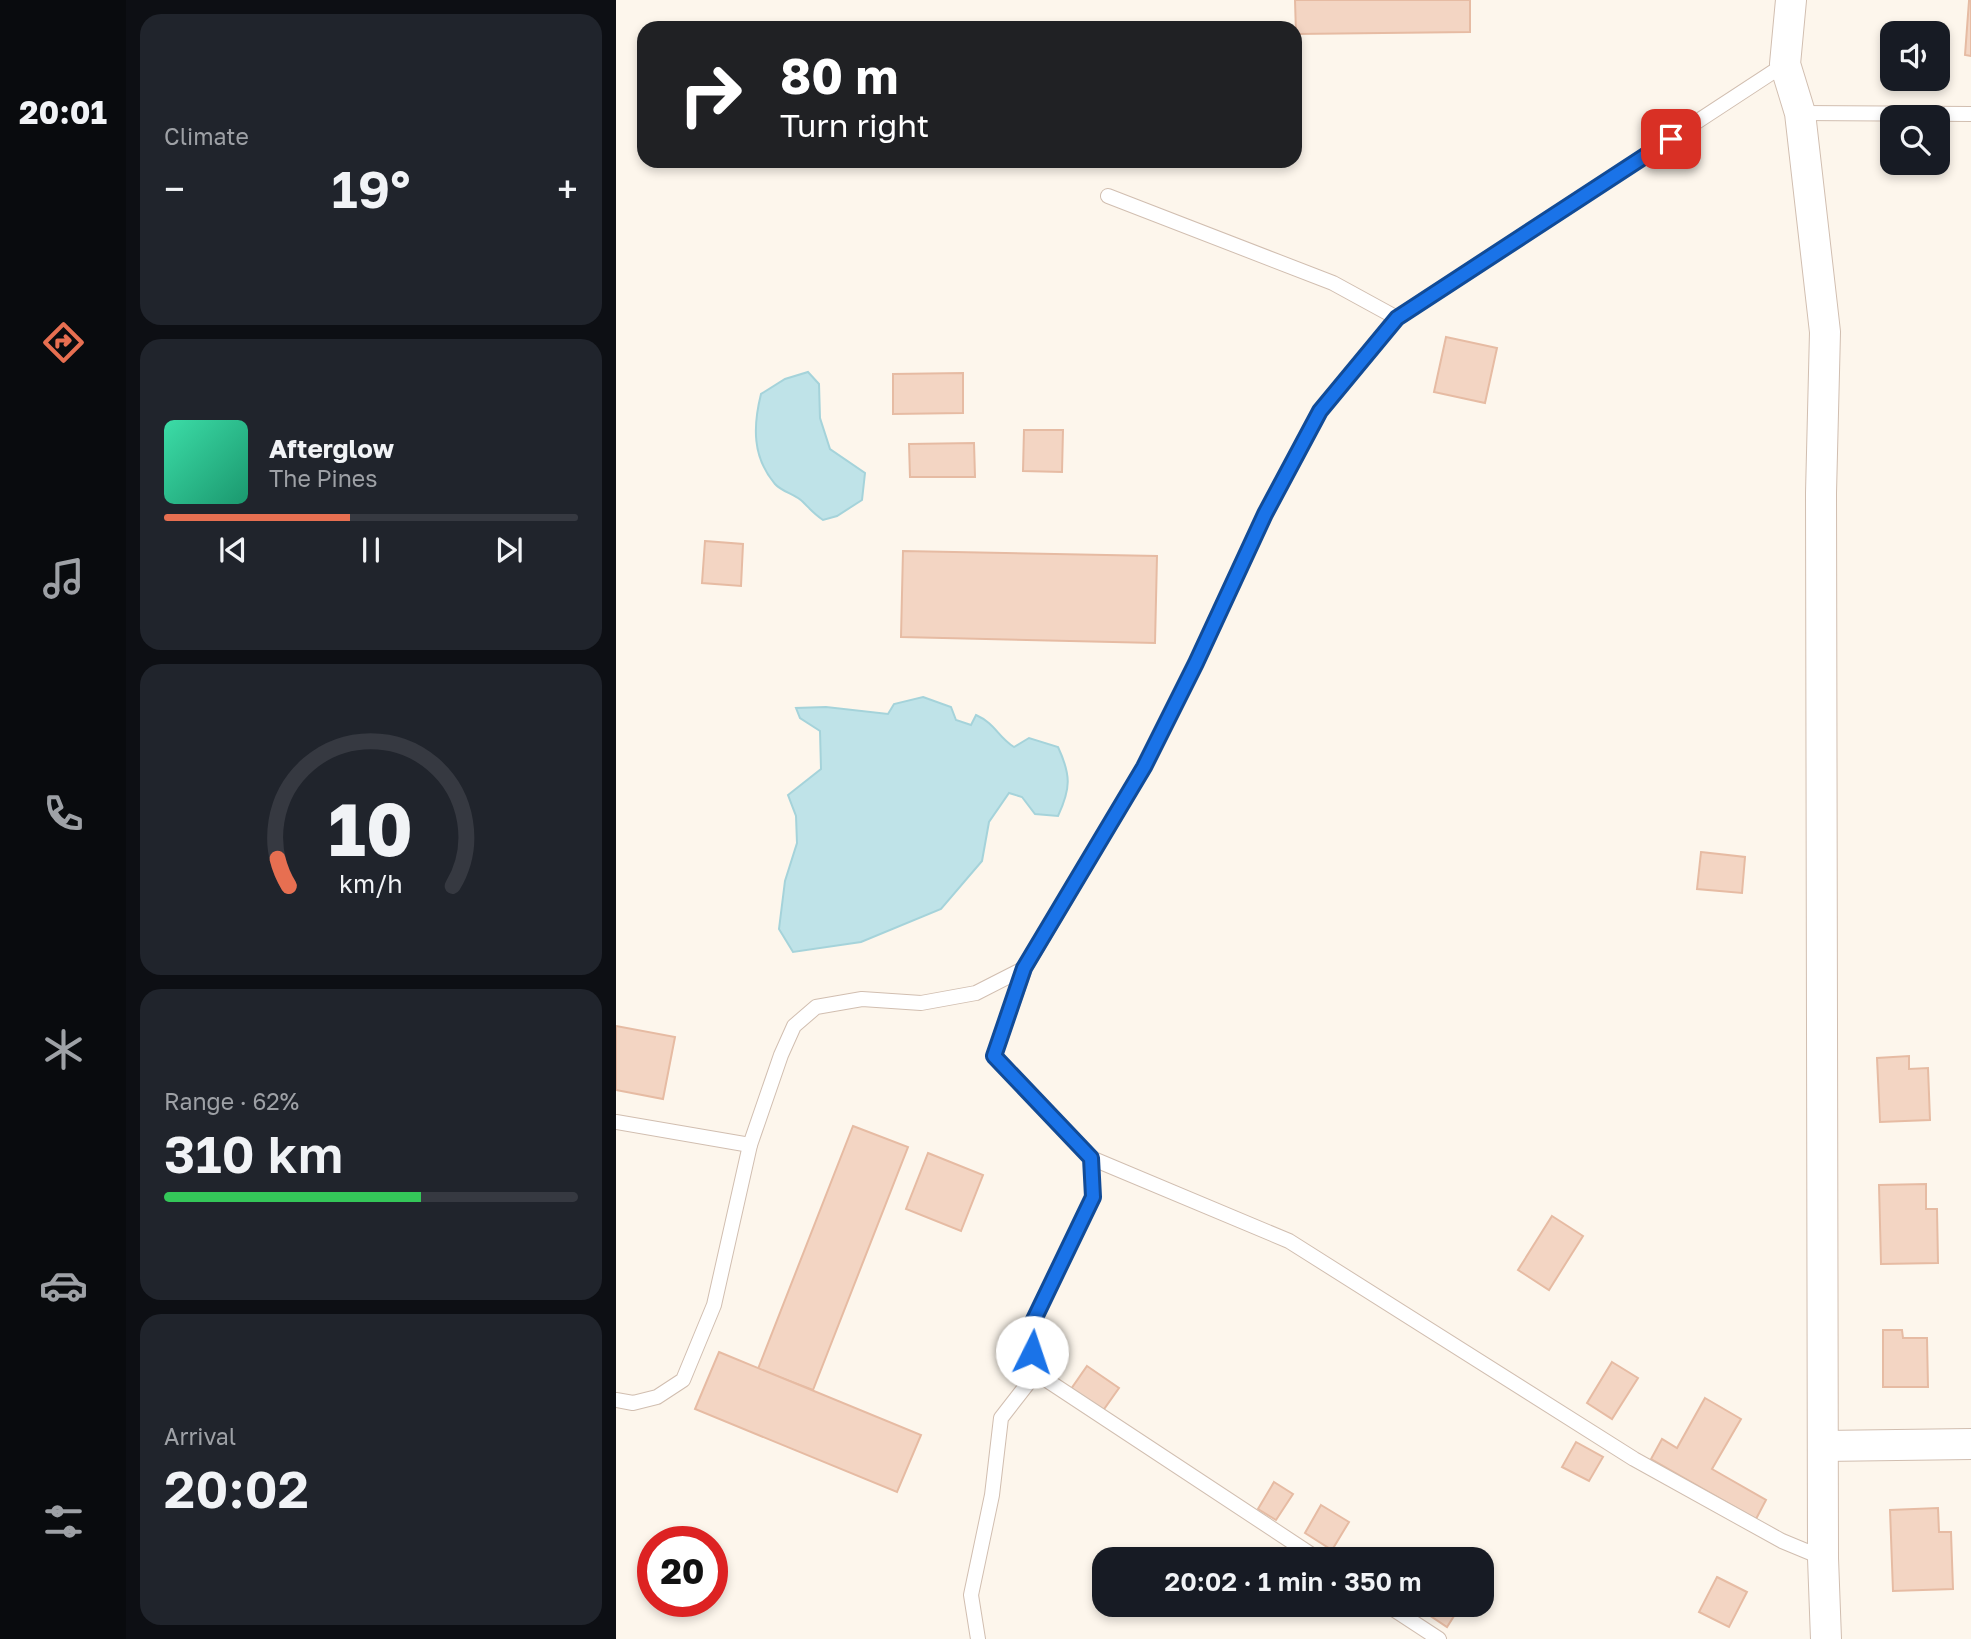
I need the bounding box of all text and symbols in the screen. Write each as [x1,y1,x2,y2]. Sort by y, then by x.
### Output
map controls [1880,21,1950,175]
button: sound [1880,21,1950,91]
text: 80 m [780,46,898,105]
icon: right [665,49,756,140]
text: 20:01 [19,93,107,131]
button: search [1880,105,1950,175]
text: Turn right [780,106,929,144]
pin [1641,109,1701,169]
icon: arrive [1652,120,1690,158]
text: Climate [164,122,249,150]
text: 19° [332,157,410,219]
text: − [164,166,185,211]
text: + [557,166,578,211]
icon: directions [39,318,88,367]
text: Afterglow [269,433,394,464]
text: The Pines [269,464,377,492]
icon: previous [214,531,252,569]
icon: pause [352,531,390,569]
icon: next [490,531,528,569]
icon: music [39,554,88,603]
text: 10 [329,785,413,872]
icon: phone [39,789,88,838]
text: km/h [339,867,403,898]
icon: climate [39,1025,88,1074]
text: Range · 62% [164,1087,299,1115]
text: 310 km [164,1122,343,1184]
icon: car [39,1261,88,1310]
position arrow [995,1315,1069,1389]
text: Arrival [164,1422,236,1450]
text: 20:02 [164,1457,309,1519]
icon: filters [39,1497,88,1546]
speed limit sign: 20 [637,1526,728,1617]
text: 20:02 · 1 min · 350 m [1165,1566,1421,1597]

